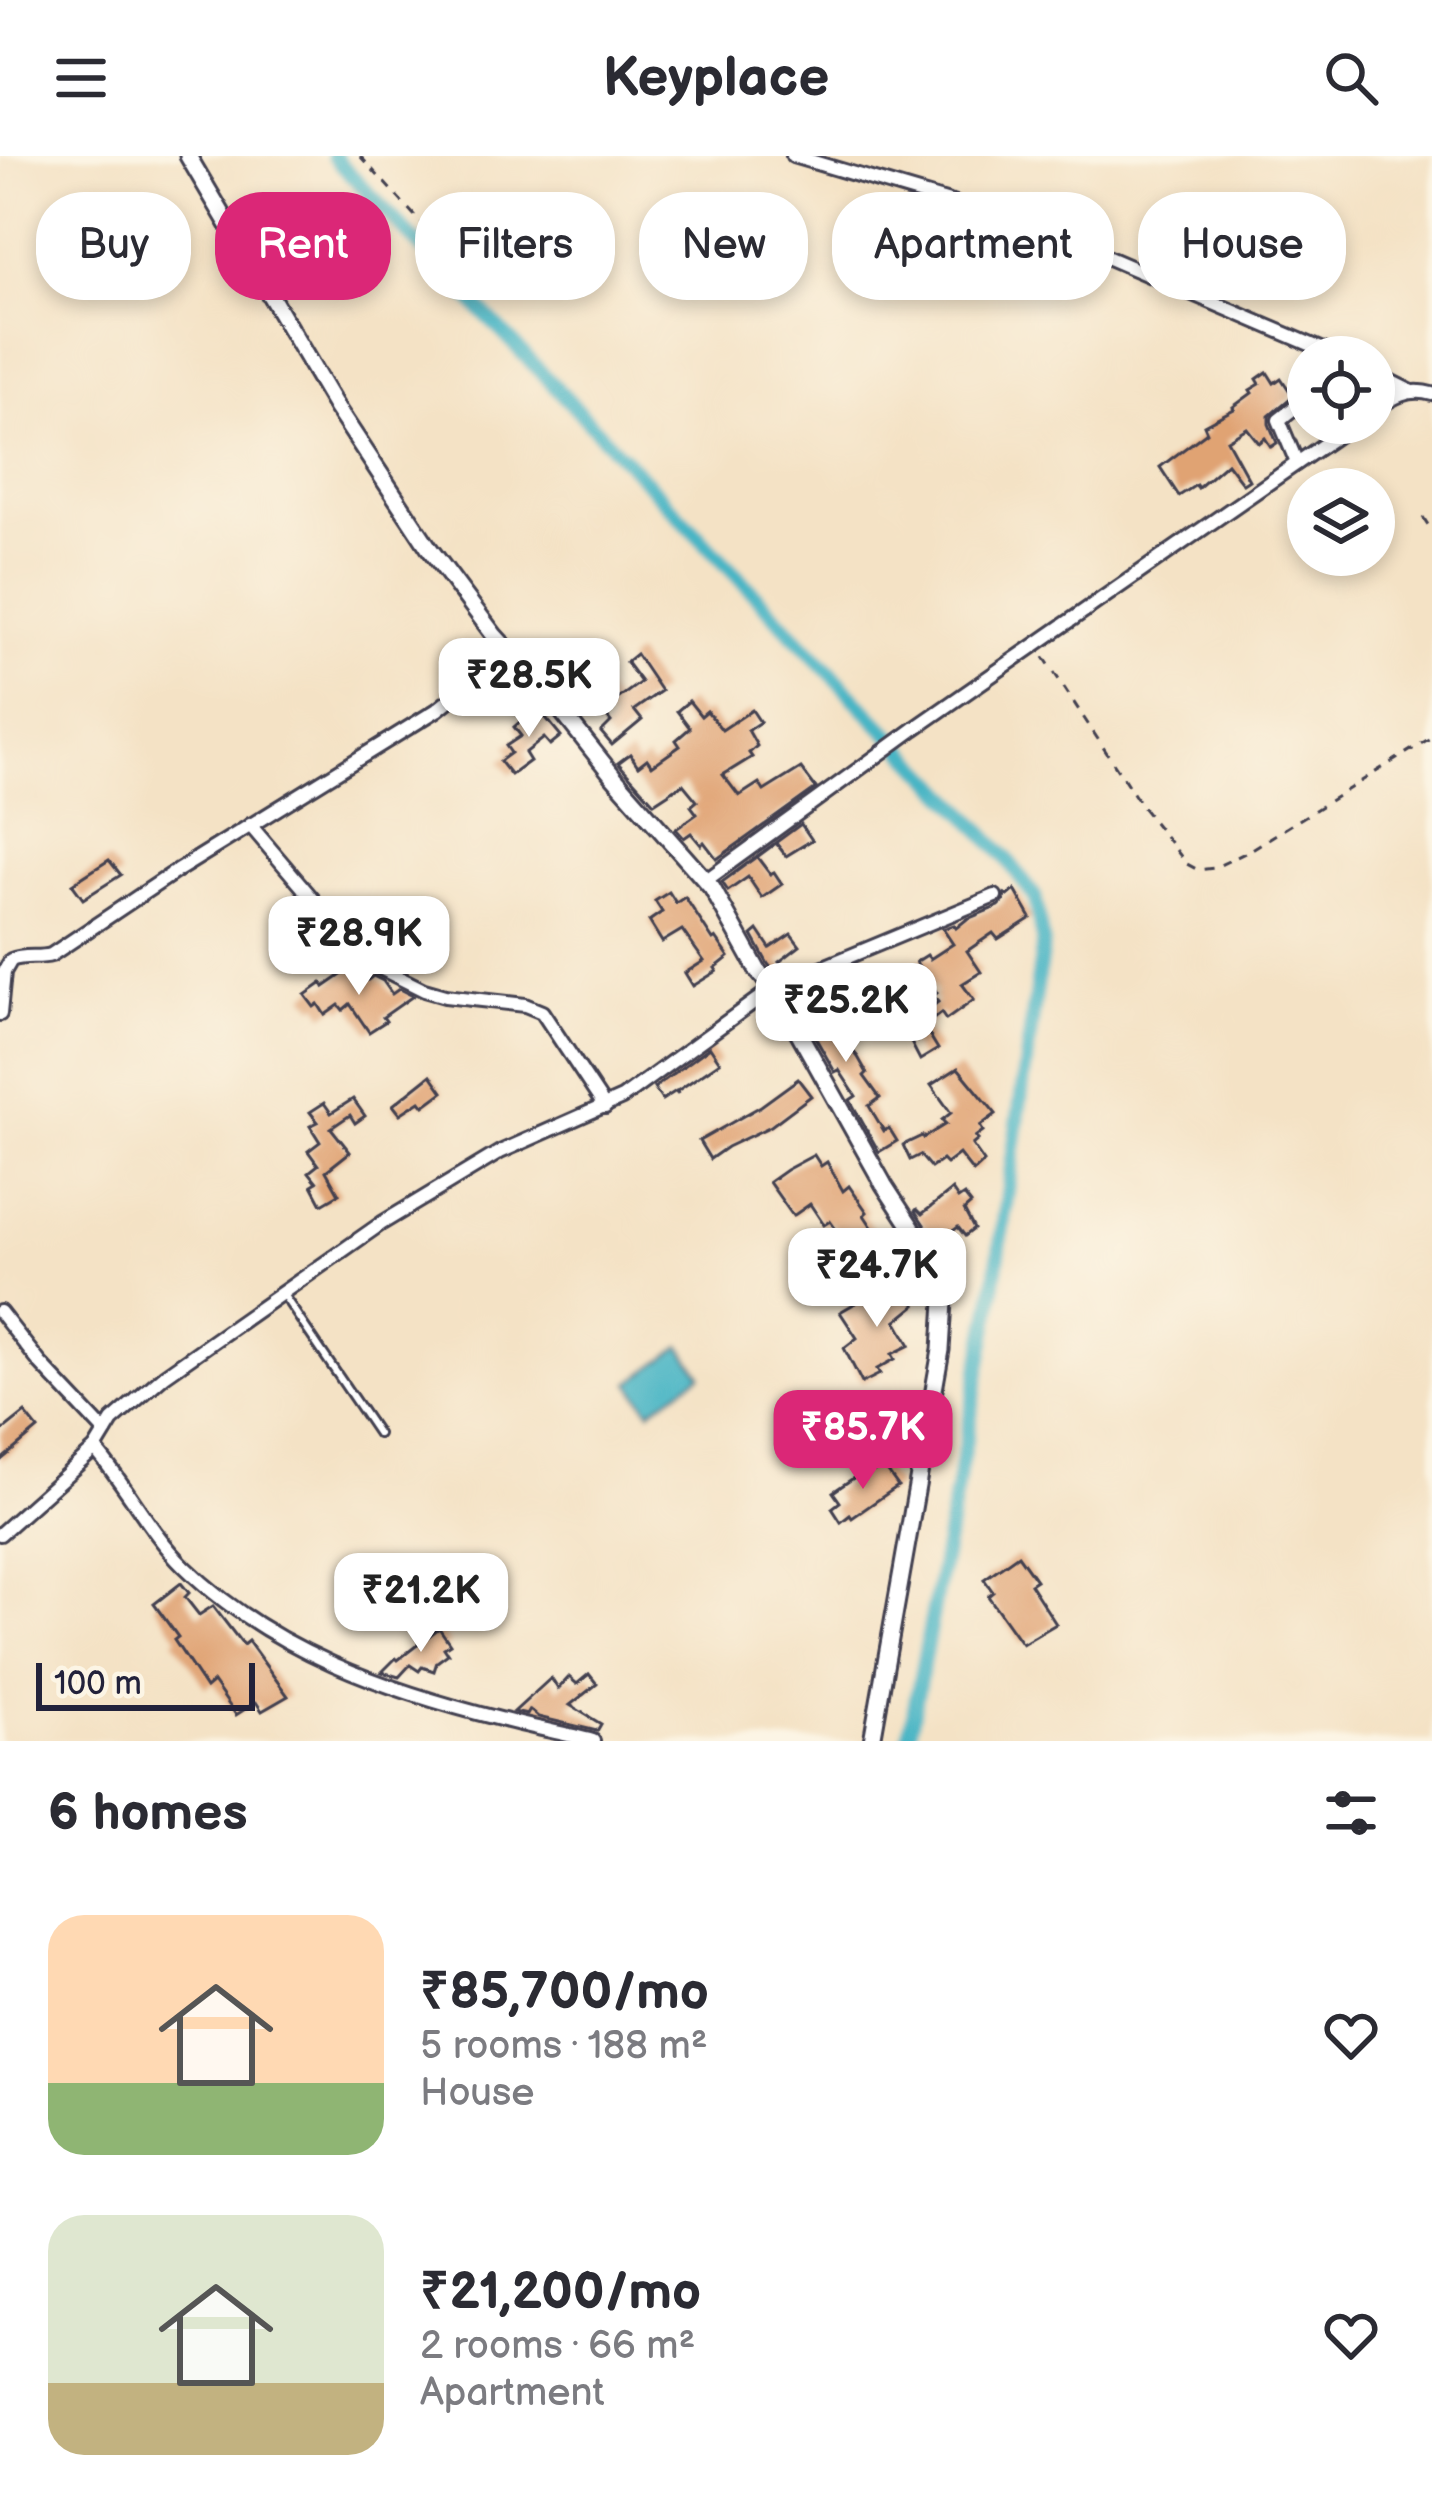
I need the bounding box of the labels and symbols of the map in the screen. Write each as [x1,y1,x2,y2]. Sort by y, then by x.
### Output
pin: ₹28.5K [431,638,627,740]
pin: ₹28.9K [261,896,457,998]
pin: ₹25.2K [748,963,944,1065]
pin: ₹24.7K [779,1228,975,1330]
pin: ₹85.7K [765,1390,961,1492]
pin: ₹21.2K [323,1553,519,1655]
scale bar [36,1657,255,1710]

